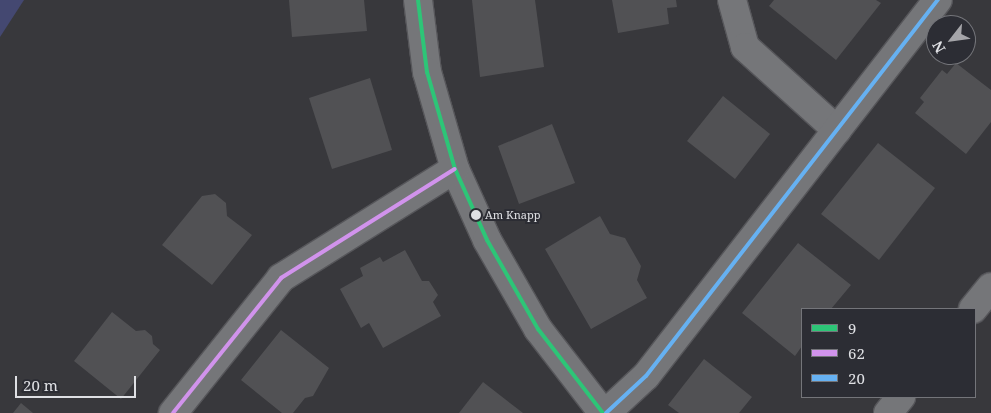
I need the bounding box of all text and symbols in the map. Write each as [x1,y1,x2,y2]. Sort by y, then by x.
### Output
north arrow [926,15,976,65]
text: N [927,38,949,57]
place label: Am Knapp [485,208,541,222]
marker: Am Knapp [471,210,481,220]
legend [801,308,976,398]
text: 9 [848,318,856,338]
text: 62 [848,343,865,363]
scale bar [18,366,139,398]
text: 20 [848,368,865,388]
text: 20 m [23,375,58,395]

